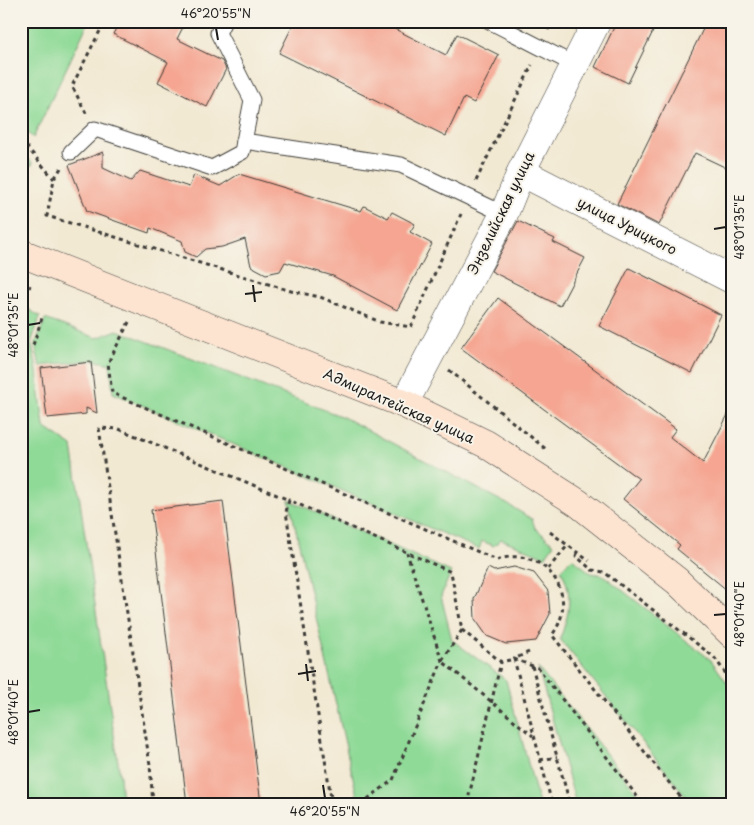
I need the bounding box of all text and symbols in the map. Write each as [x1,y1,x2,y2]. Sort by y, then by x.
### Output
text: 46°20'55"N [181,4,251,22]
street label: Энзелийская улица [462,148,539,278]
street label: улица Урицкого [574,191,681,260]
text: 48°01'35"E [730,194,748,260]
text: 48°01'35"E [4,292,22,358]
street label: Адмиралтейская улица [320,363,478,448]
text: 48°01'40"E [730,581,748,647]
text: 48°01'40"E [4,679,22,745]
text: 46°20'55"N [290,802,360,820]

